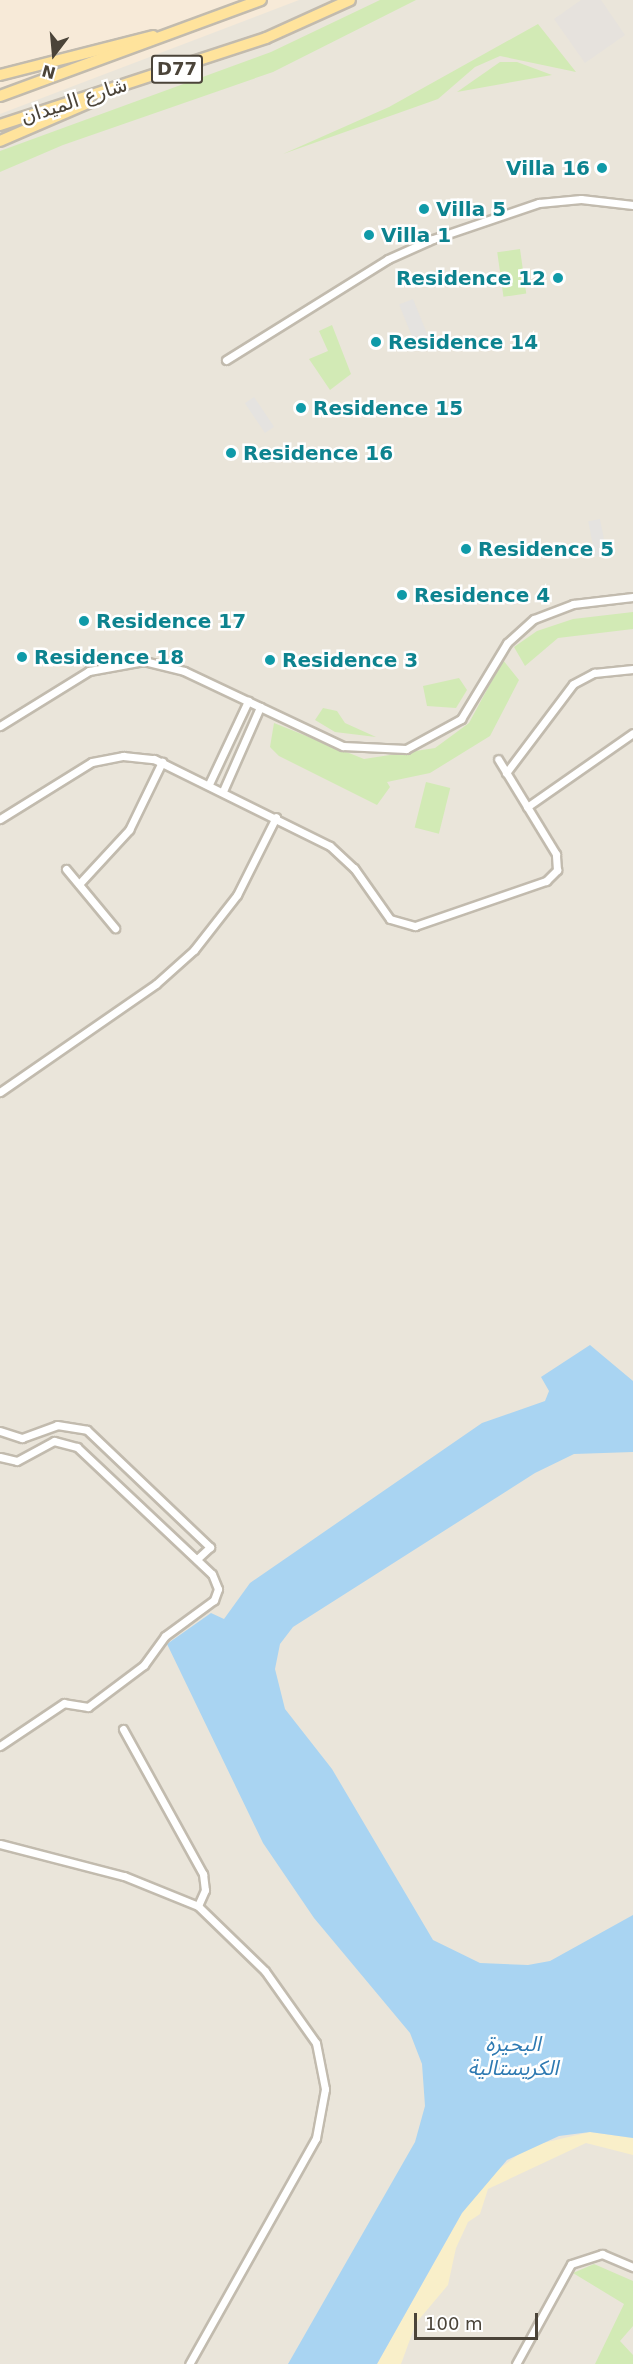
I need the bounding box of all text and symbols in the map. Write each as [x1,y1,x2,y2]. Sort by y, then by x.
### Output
north arrow [24,24,84,84]
road number: D77 [150,54,204,84]
text: N [40,61,58,83]
street label: شارع الميدان [18,72,130,130]
place label: Villa 16 [506,156,590,180]
marker: Villa 16 [595,161,609,175]
place label: Villa 5 [436,197,506,221]
marker: Villa 5 [417,202,431,216]
place label: Villa 1 [381,223,451,247]
marker: Villa 1 [362,228,376,242]
place label: Residence 12 [396,266,546,290]
marker: Residence 12 [551,271,565,285]
place label: Residence 14 [388,330,538,354]
marker: Residence 14 [369,335,383,349]
place label: Residence 15 [313,396,463,420]
marker: Residence 15 [294,401,308,415]
place label: Residence 16 [243,441,393,465]
marker: Residence 16 [224,446,238,460]
place label: Residence 5 [478,537,614,561]
marker: Residence 5 [459,542,473,556]
place label: Residence 4 [414,583,550,607]
marker: Residence 4 [395,588,409,602]
place label: Residence 17 [96,609,246,633]
marker: Residence 17 [77,614,91,628]
place label: Residence 18 [34,645,184,669]
place label: Residence 3 [282,648,418,672]
marker: Residence 18 [15,650,29,664]
marker: Residence 3 [263,653,277,667]
water label: البحيرة الكريستالية [468,2031,558,2081]
scale bar [417,2301,542,2339]
text: 100 m [425,2313,483,2334]

